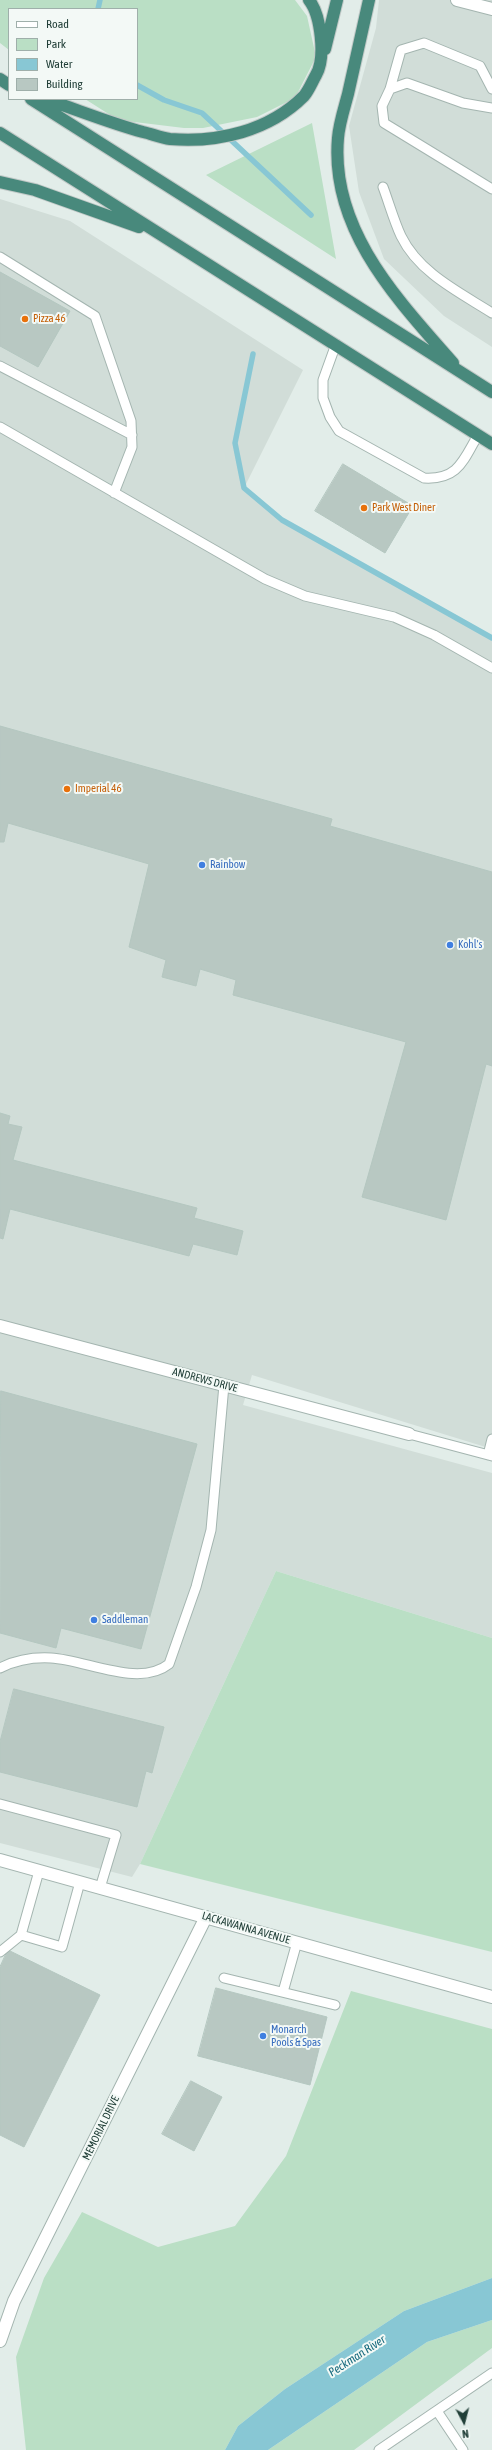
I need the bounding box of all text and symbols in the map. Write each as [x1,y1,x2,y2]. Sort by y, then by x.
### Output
legend [8,8,138,100]
text: Road [46,17,69,31]
text: Park [46,37,66,51]
text: Water [46,57,72,71]
text: Building [46,77,83,91]
place label: Pizza 46 [33,312,66,326]
marker: Pizza 46 [20,314,30,324]
place label: Park West Diner [372,501,435,515]
marker: Park West Diner [359,503,369,513]
place label: Imperial 46 [75,782,122,796]
marker: Imperial 46 [62,784,72,794]
place label: Rainbow [210,858,245,872]
marker: Rainbow [197,860,207,870]
place label: Kohl's [458,938,482,952]
marker: Kohl's [445,940,455,950]
street label: ANDREWS DRIVE [171,1365,239,1395]
place label: Saddleman [102,1613,148,1627]
marker: Saddleman [89,1615,99,1625]
street label: LACKAWANNA AVENUE [200,1909,292,1947]
place label: Monarch Pools & Spas [271,2023,321,2049]
marker: Monarch Pools & Spas [258,2031,268,2041]
street label: MEMORIAL DRIVE [80,2094,122,2162]
water label: Peckman River [326,2332,388,2380]
north arrow [444,2402,484,2442]
text: N [462,2428,469,2440]

